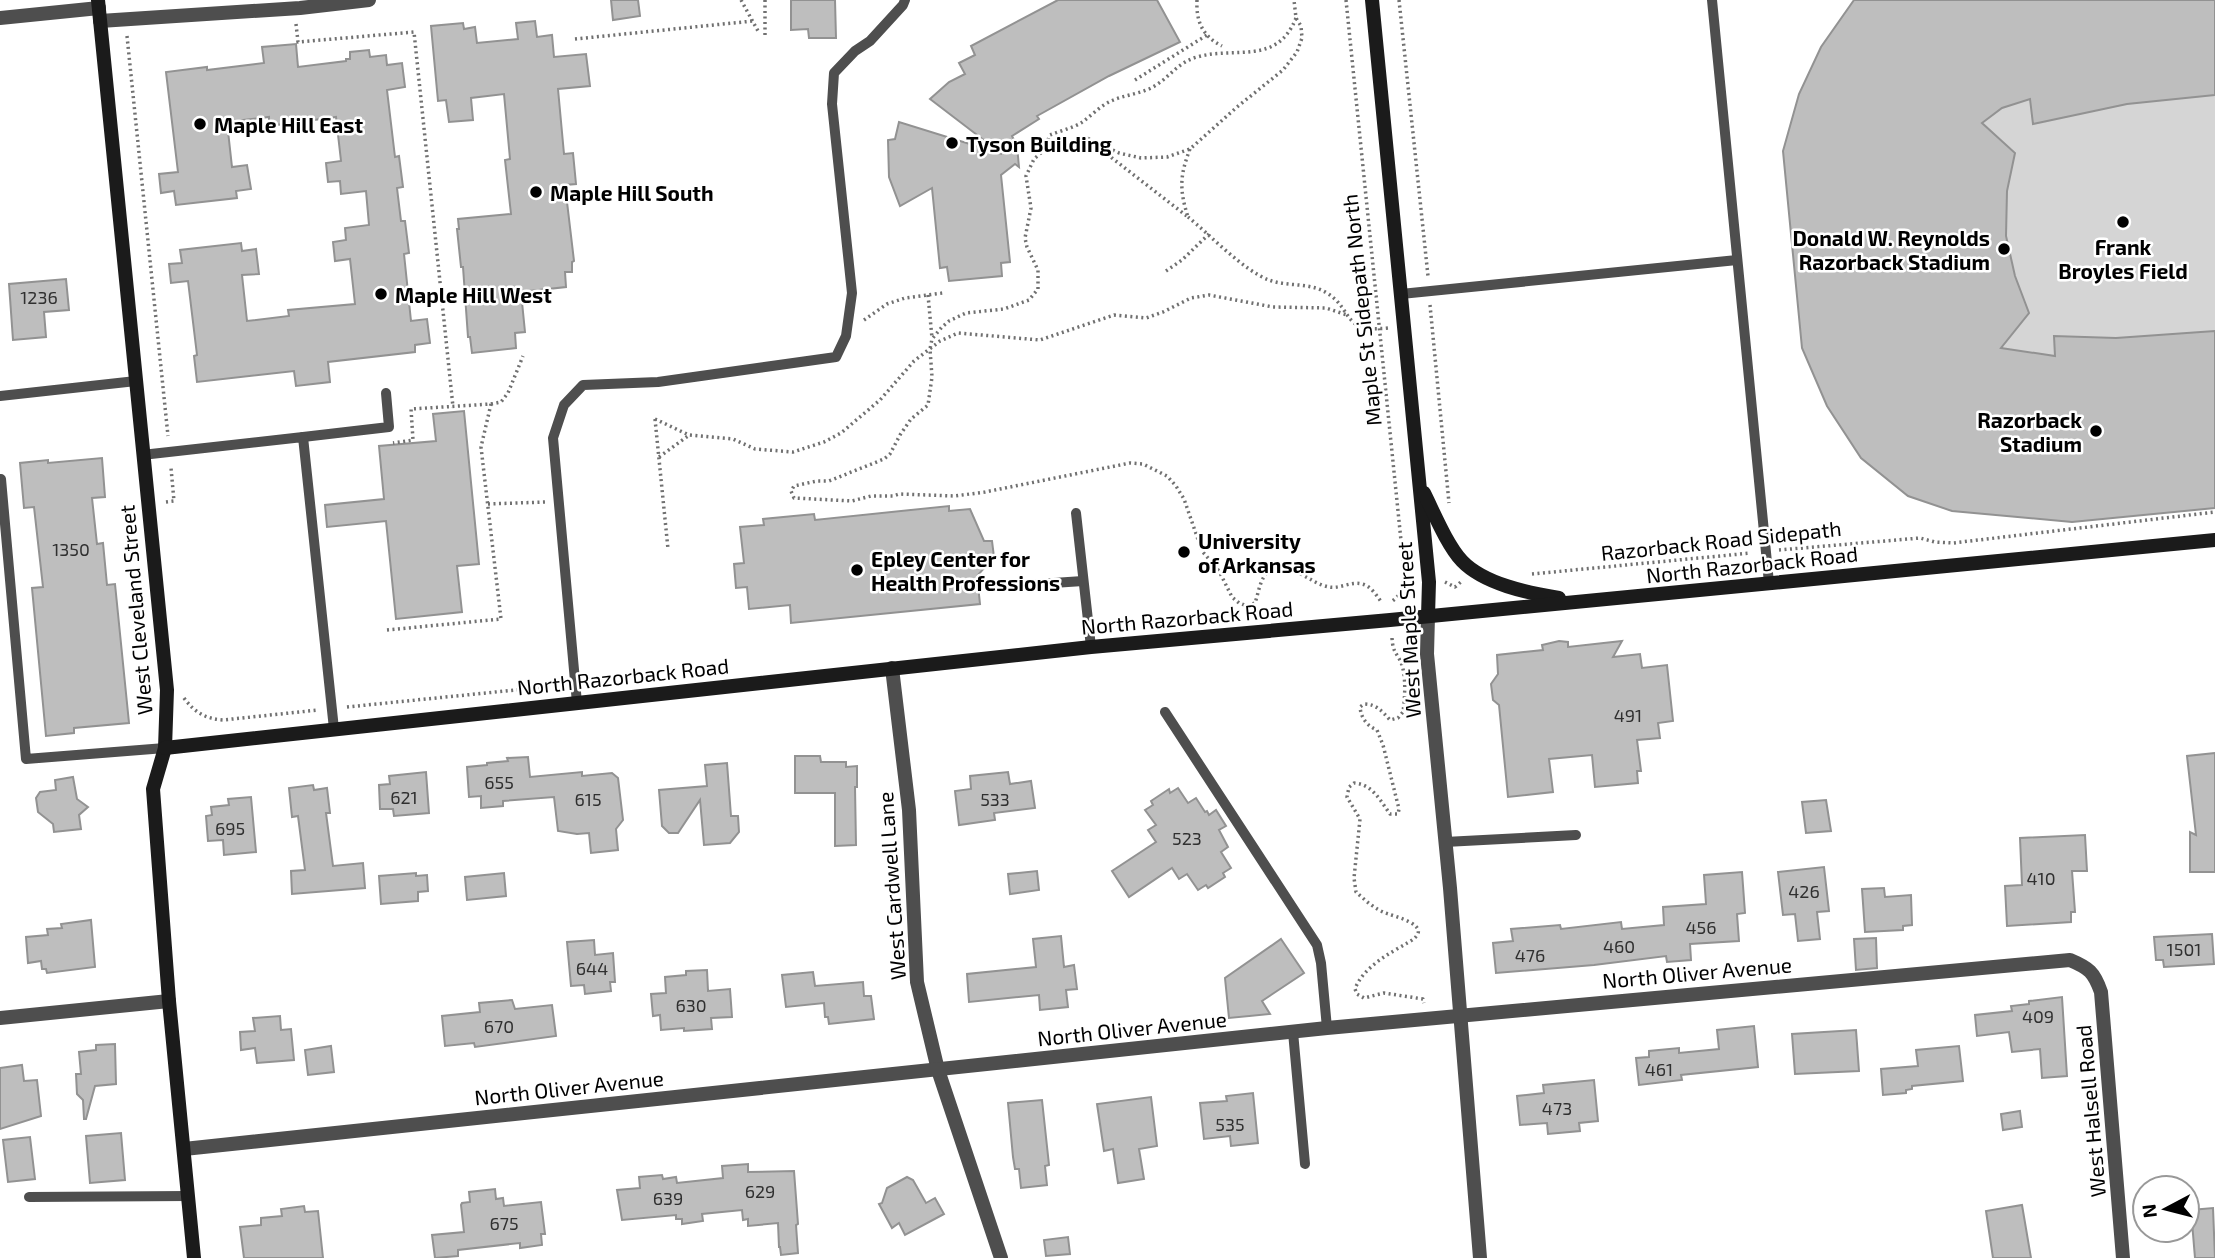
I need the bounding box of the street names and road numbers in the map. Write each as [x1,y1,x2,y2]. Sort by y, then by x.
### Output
street label: Maple St Sidepath North [1336,193,1386,427]
street label: West Cleveland Street [113,504,157,716]
street label: Razorback Road Sidepath [1599,515,1843,565]
street label: North Razorback Road [1645,540,1859,588]
street label: West Maple Street [1391,541,1425,719]
street label: North Razorback Road [1080,595,1294,639]
street label: North Razorback Road [516,652,730,700]
street label: West Cardwell Lane [872,791,910,981]
street label: North Oliver Avenue [1601,951,1793,993]
street label: North Oliver Avenue [1036,1006,1228,1050]
street label: West Halsell Road [2070,1024,2110,1198]
street label: North Oliver Avenue [473,1065,665,1109]

